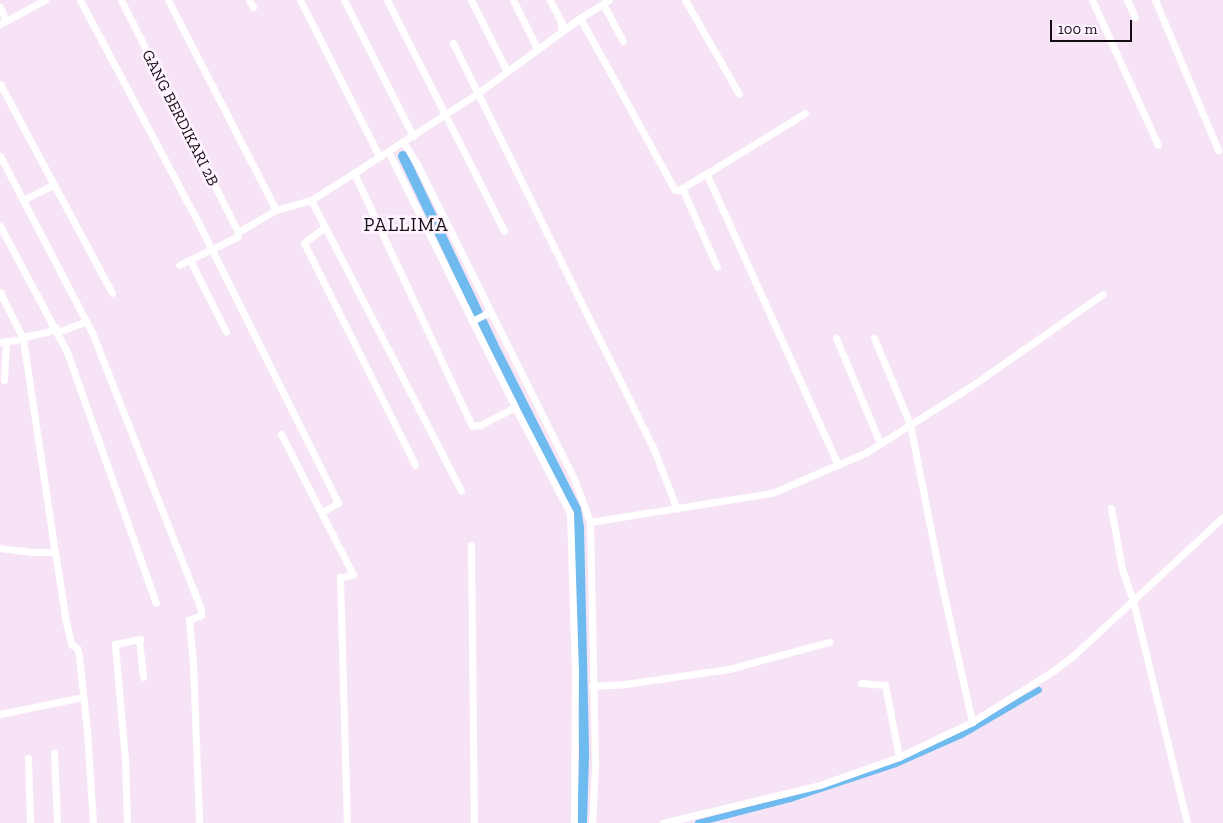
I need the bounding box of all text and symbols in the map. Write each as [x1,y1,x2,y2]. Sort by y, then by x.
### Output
scale bar [1053,10,1136,42]
text: 100 m [1058,20,1097,38]
street label: GANG BERDIKARI 2B [137,47,223,189]
district label: PALLIMA [363,214,449,236]

